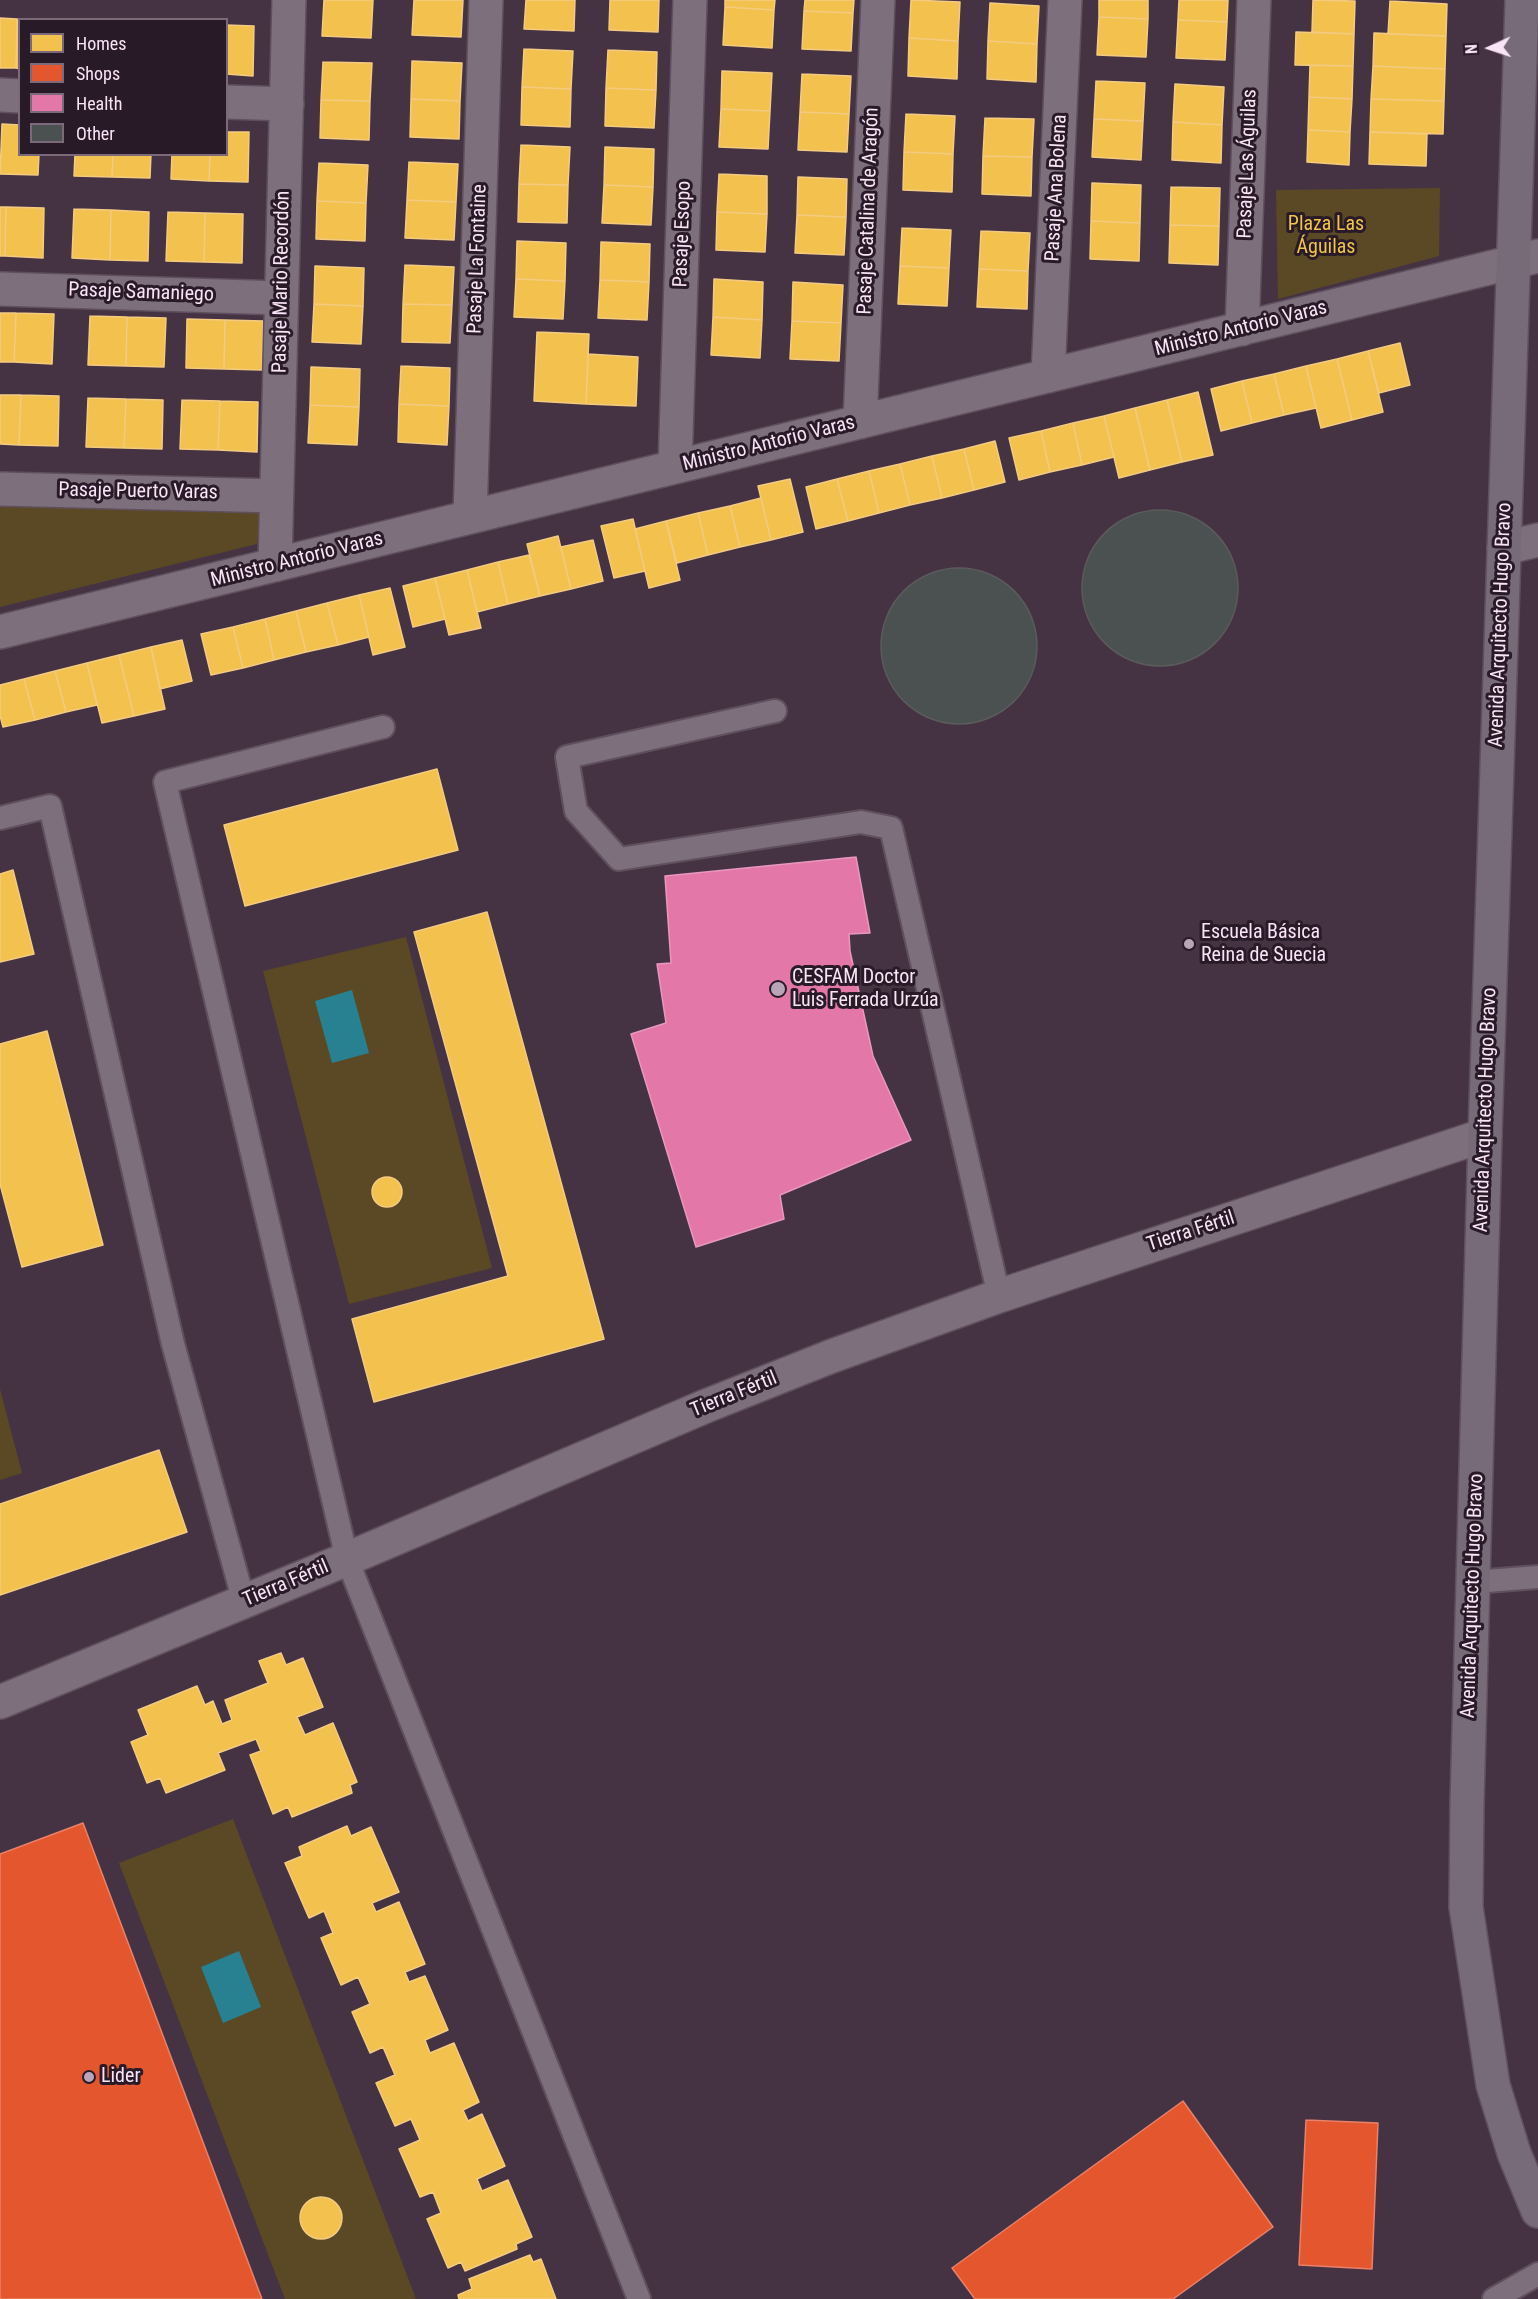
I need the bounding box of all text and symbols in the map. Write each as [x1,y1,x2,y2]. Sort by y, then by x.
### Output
legend [18,18,228,156]
north arrow [1460,18,1520,78]
text: Homes [76,33,126,54]
text: N [1462,44,1481,54]
text: Shops [76,63,120,84]
street label: Pasaje Las Águilas [1233,89,1263,239]
text: Health [76,93,122,114]
street label: Pasaje Catalina de Aragón [853,107,885,315]
street label: Pasaje Ana Bolena [1041,114,1073,262]
text: Other [76,123,115,144]
street label: Pasaje Esopo [669,180,697,288]
street label: Pasaje La Fontaine [463,184,493,334]
street label: Pasaje Mario Recordón [268,191,296,373]
park label: Plaza Las Águilas [1288,213,1364,260]
street label: Pasaje Samaniego [68,278,214,308]
street label: Ministro Antorio Varas [1152,296,1330,362]
street label: Ministro Antorio Varas [680,411,858,477]
street label: Pasaje Puerto Varas [58,479,218,505]
street label: Avenida Arquitecto Hugo Bravo [1485,502,1517,748]
street label: Ministro Antorio Varas [208,527,386,593]
place label: Escuela Básica Reina de Suecia [1201,921,1326,968]
marker: Escuela Básica Reina de Suecia [1182,937,1196,951]
place label: CESFAM Doctor Luis Ferrada Urzúa [792,966,939,1013]
marker: CESFAM Doctor Luis Ferrada Urzúa [769,980,787,998]
street label: Avenida Arquitecto Hugo Bravo [1470,987,1502,1233]
street label: Tierra Fértil [1144,1207,1238,1257]
street label: Tierra Fértil [687,1367,781,1423]
street label: Avenida Arquitecto Hugo Bravo [1457,1473,1489,1719]
street label: Tierra Fértil [240,1555,332,1613]
place label: Lider [101,2065,140,2089]
marker: Lider [82,2070,96,2084]

